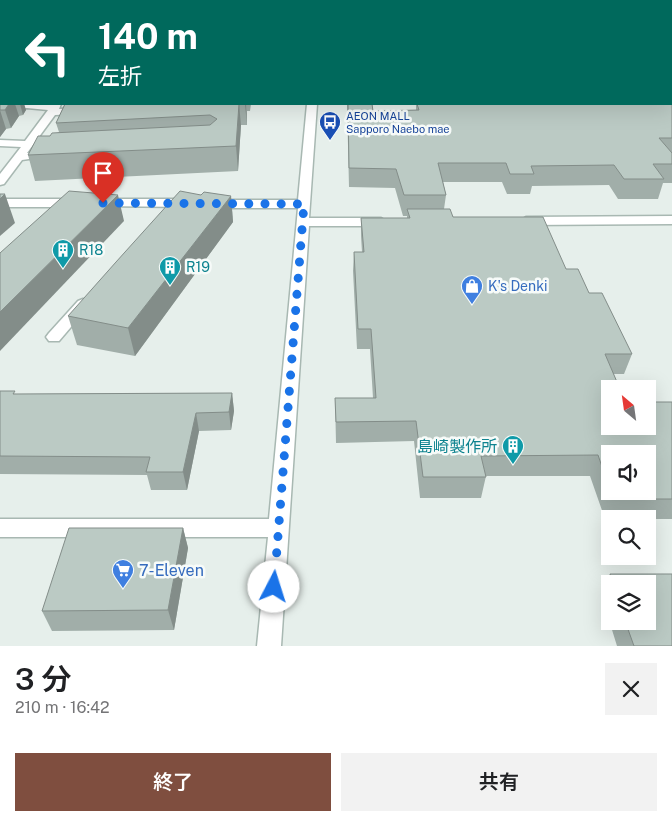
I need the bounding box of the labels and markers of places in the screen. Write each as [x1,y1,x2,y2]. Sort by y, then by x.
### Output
bus stop icon: AEON MALL Sapporo Naebo mae [318,110,342,141]
place label: AEON MALL Sapporo Naebo mae [346,110,450,135]
pin [82,152,124,203]
building icon: R18 [51,238,75,269]
place label: R18 [79,242,103,258]
building icon: R19 [158,255,182,286]
place label: R19 [186,259,210,275]
shop icon: K's Denki [460,274,484,305]
place label: K's Denki [488,278,547,294]
building icon: 島崎製作所 [501,434,525,465]
place label: 島崎製作所 [417,437,497,456]
supermarket icon: 7-Eleven [111,558,135,589]
place label: 7-Eleven [139,561,204,580]

